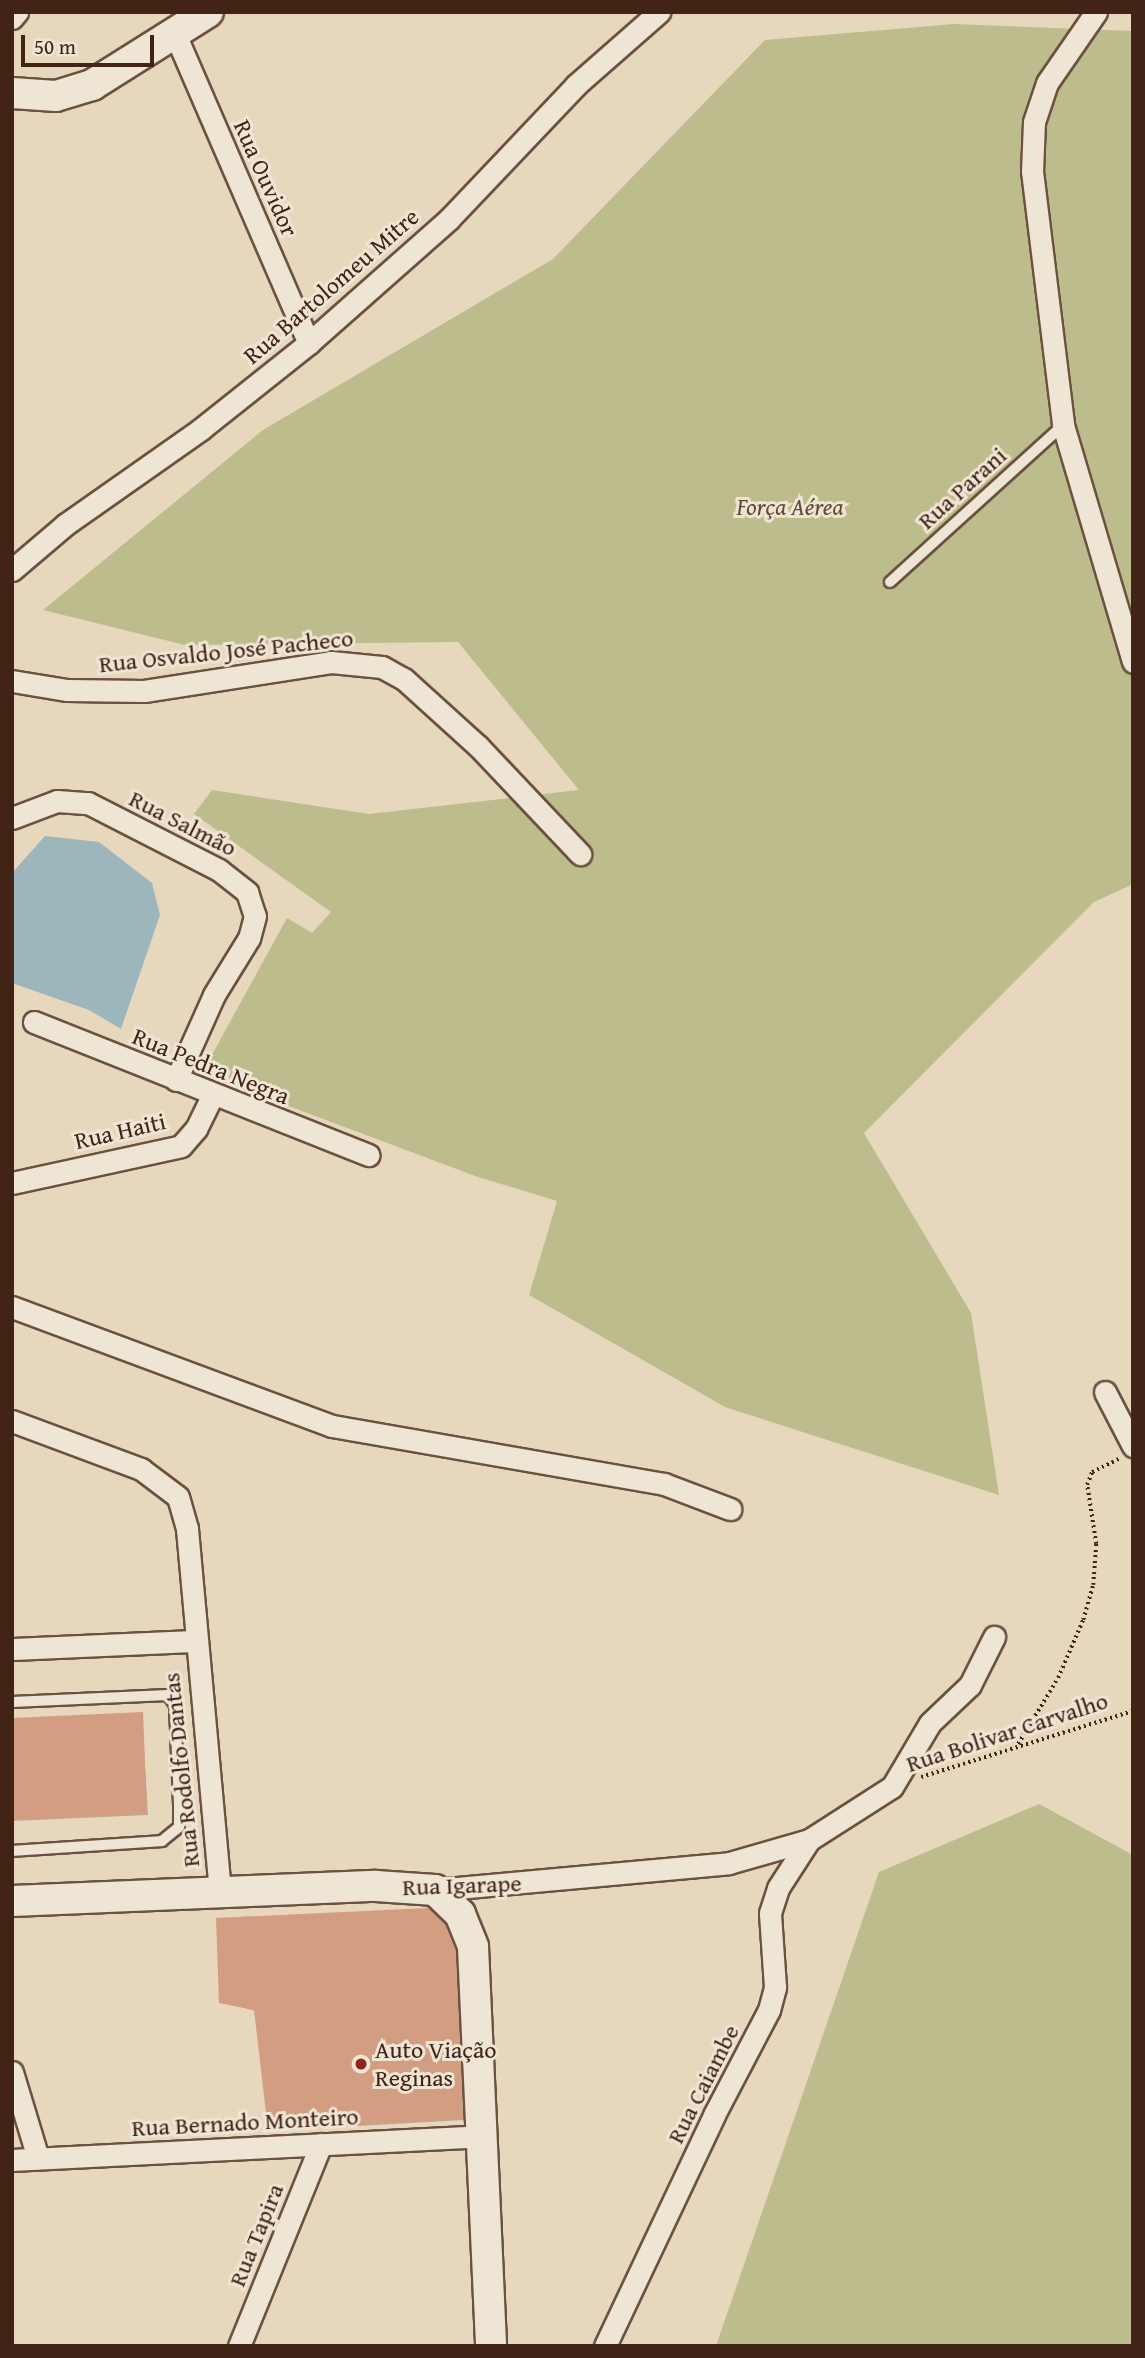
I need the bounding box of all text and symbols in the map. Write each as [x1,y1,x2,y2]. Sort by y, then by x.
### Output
scale bar [24,21,158,65]
text: 50 m [34,31,76,62]
street label: Rua Ouvidor [227,115,305,241]
street label: Rua Bartolomeu Mitre [237,202,425,370]
street label: Rua Parani [912,441,1012,535]
park label: Força Aérea [737,493,843,521]
street label: Rua Osvaldo José Pacheco [97,623,355,679]
street label: Rua Salmão [125,784,241,862]
street label: Rua Pedra Negra [128,1021,294,1111]
street label: Rua Haiti [72,1107,168,1155]
street label: Rua Rodolfo Dantas [156,1671,206,1869]
street label: Rua Bolivar Carvalho [903,1686,1111,1778]
street label: Rua Igarape [402,1869,522,1901]
street label: Rua Caiambe [661,2020,745,2148]
place label: Auto Viação Reginas [375,2036,497,2092]
marker: Auto Viação Reginas [353,2056,369,2072]
street label: Rua Bernado Monteiro [131,2102,359,2142]
street label: Rua Tapira [222,2180,290,2290]

